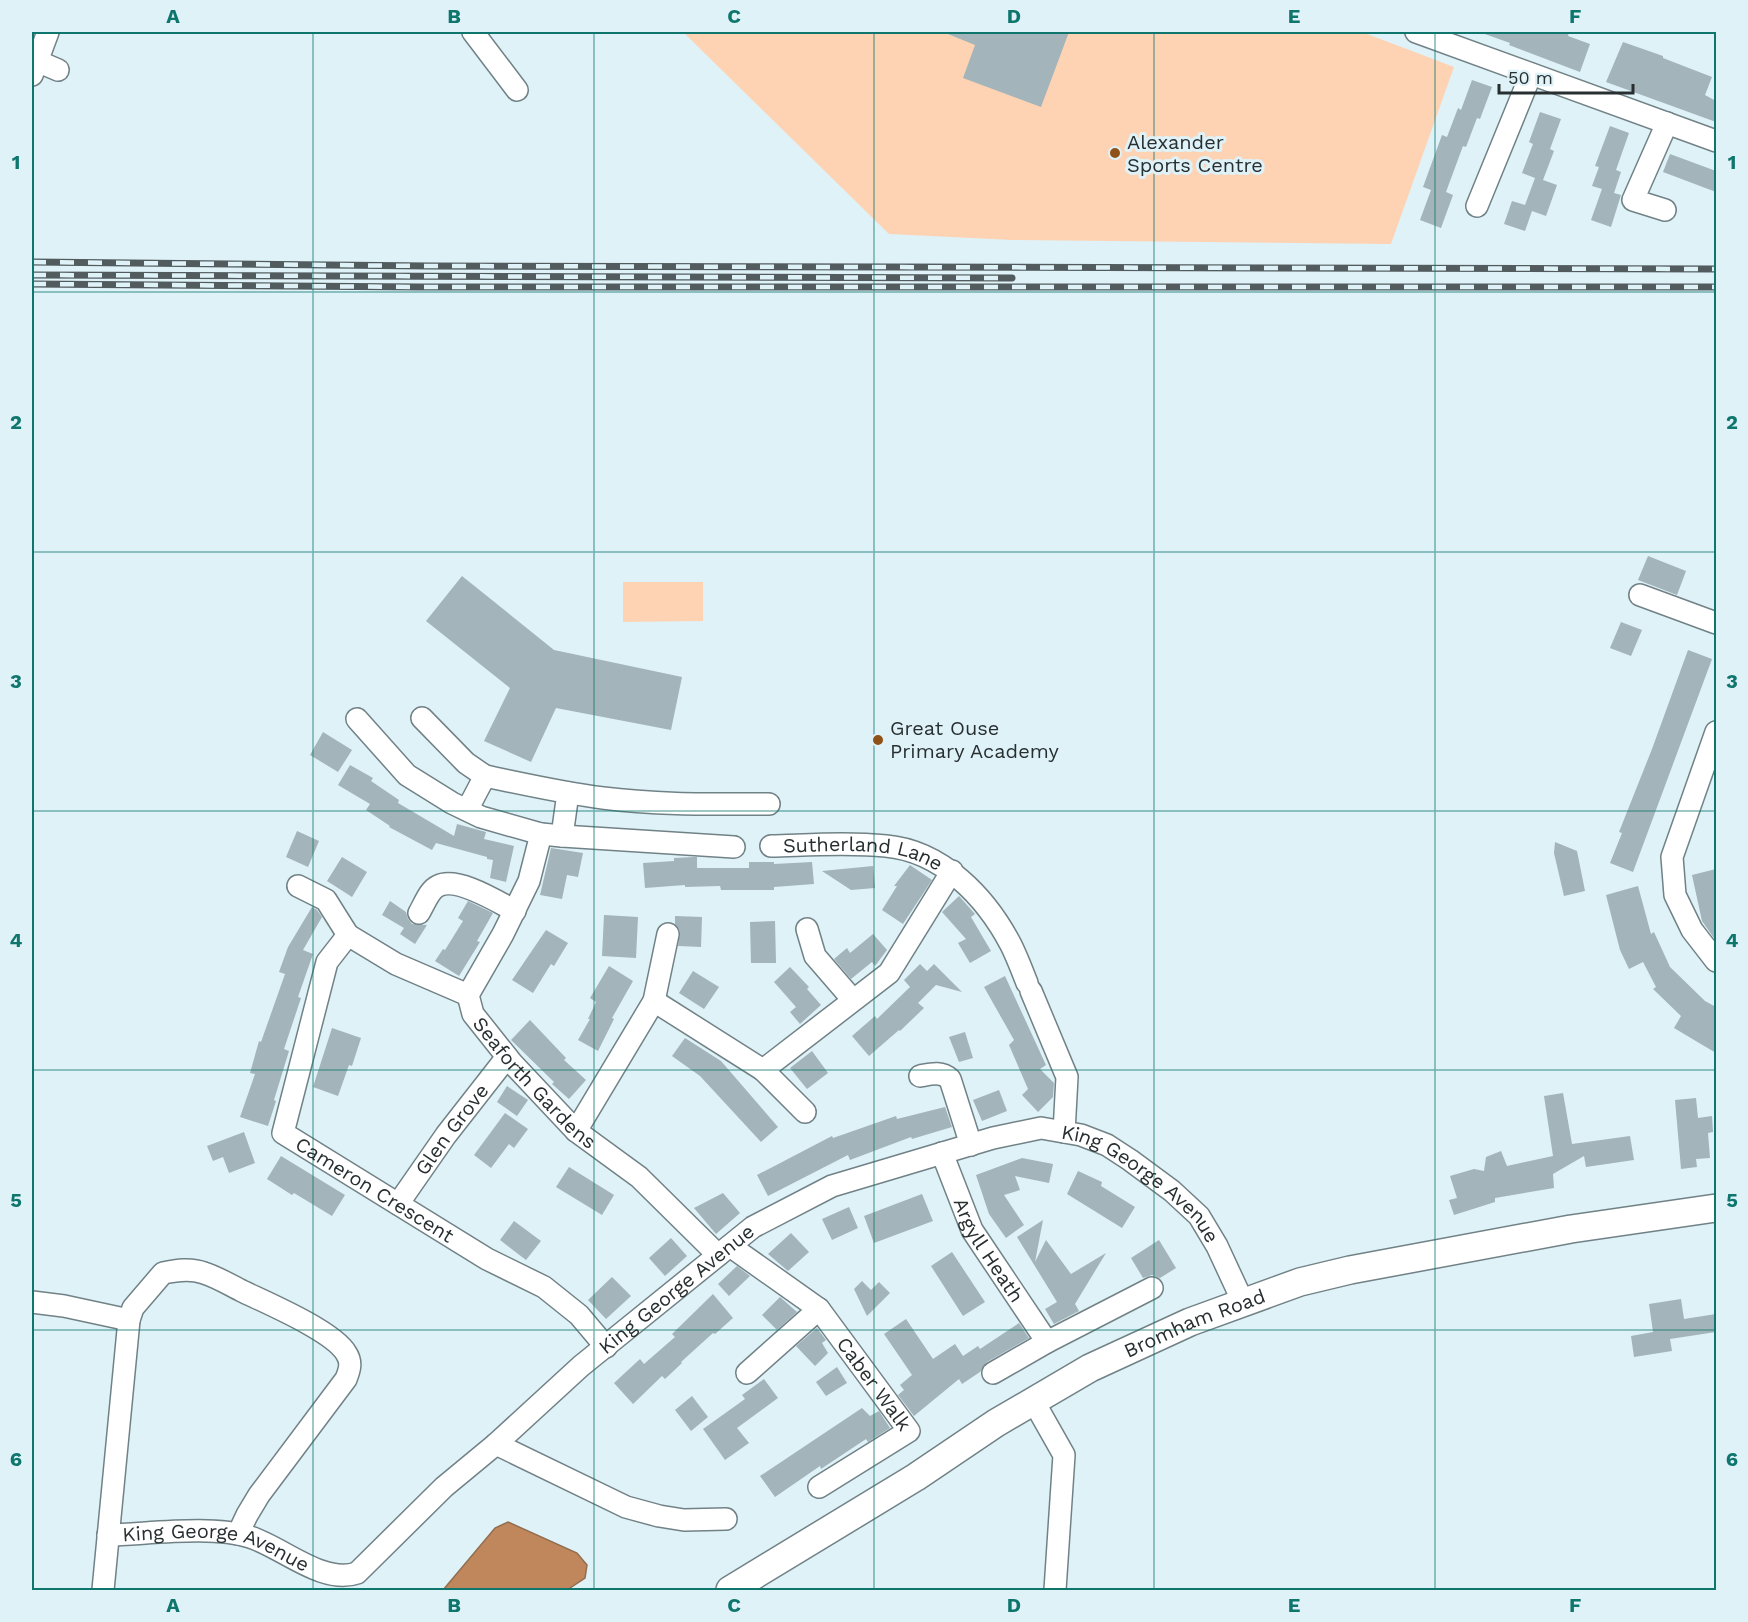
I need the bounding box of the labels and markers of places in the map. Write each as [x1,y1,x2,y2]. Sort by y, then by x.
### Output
place label: Alexander Sports Centre [1127,130,1263,177]
marker: Alexander Sports Centre [1108,146,1122,160]
place label: Great Ouse Primary Academy [890,716,1059,763]
marker: Great Ouse Primary Academy [871,733,885,747]

